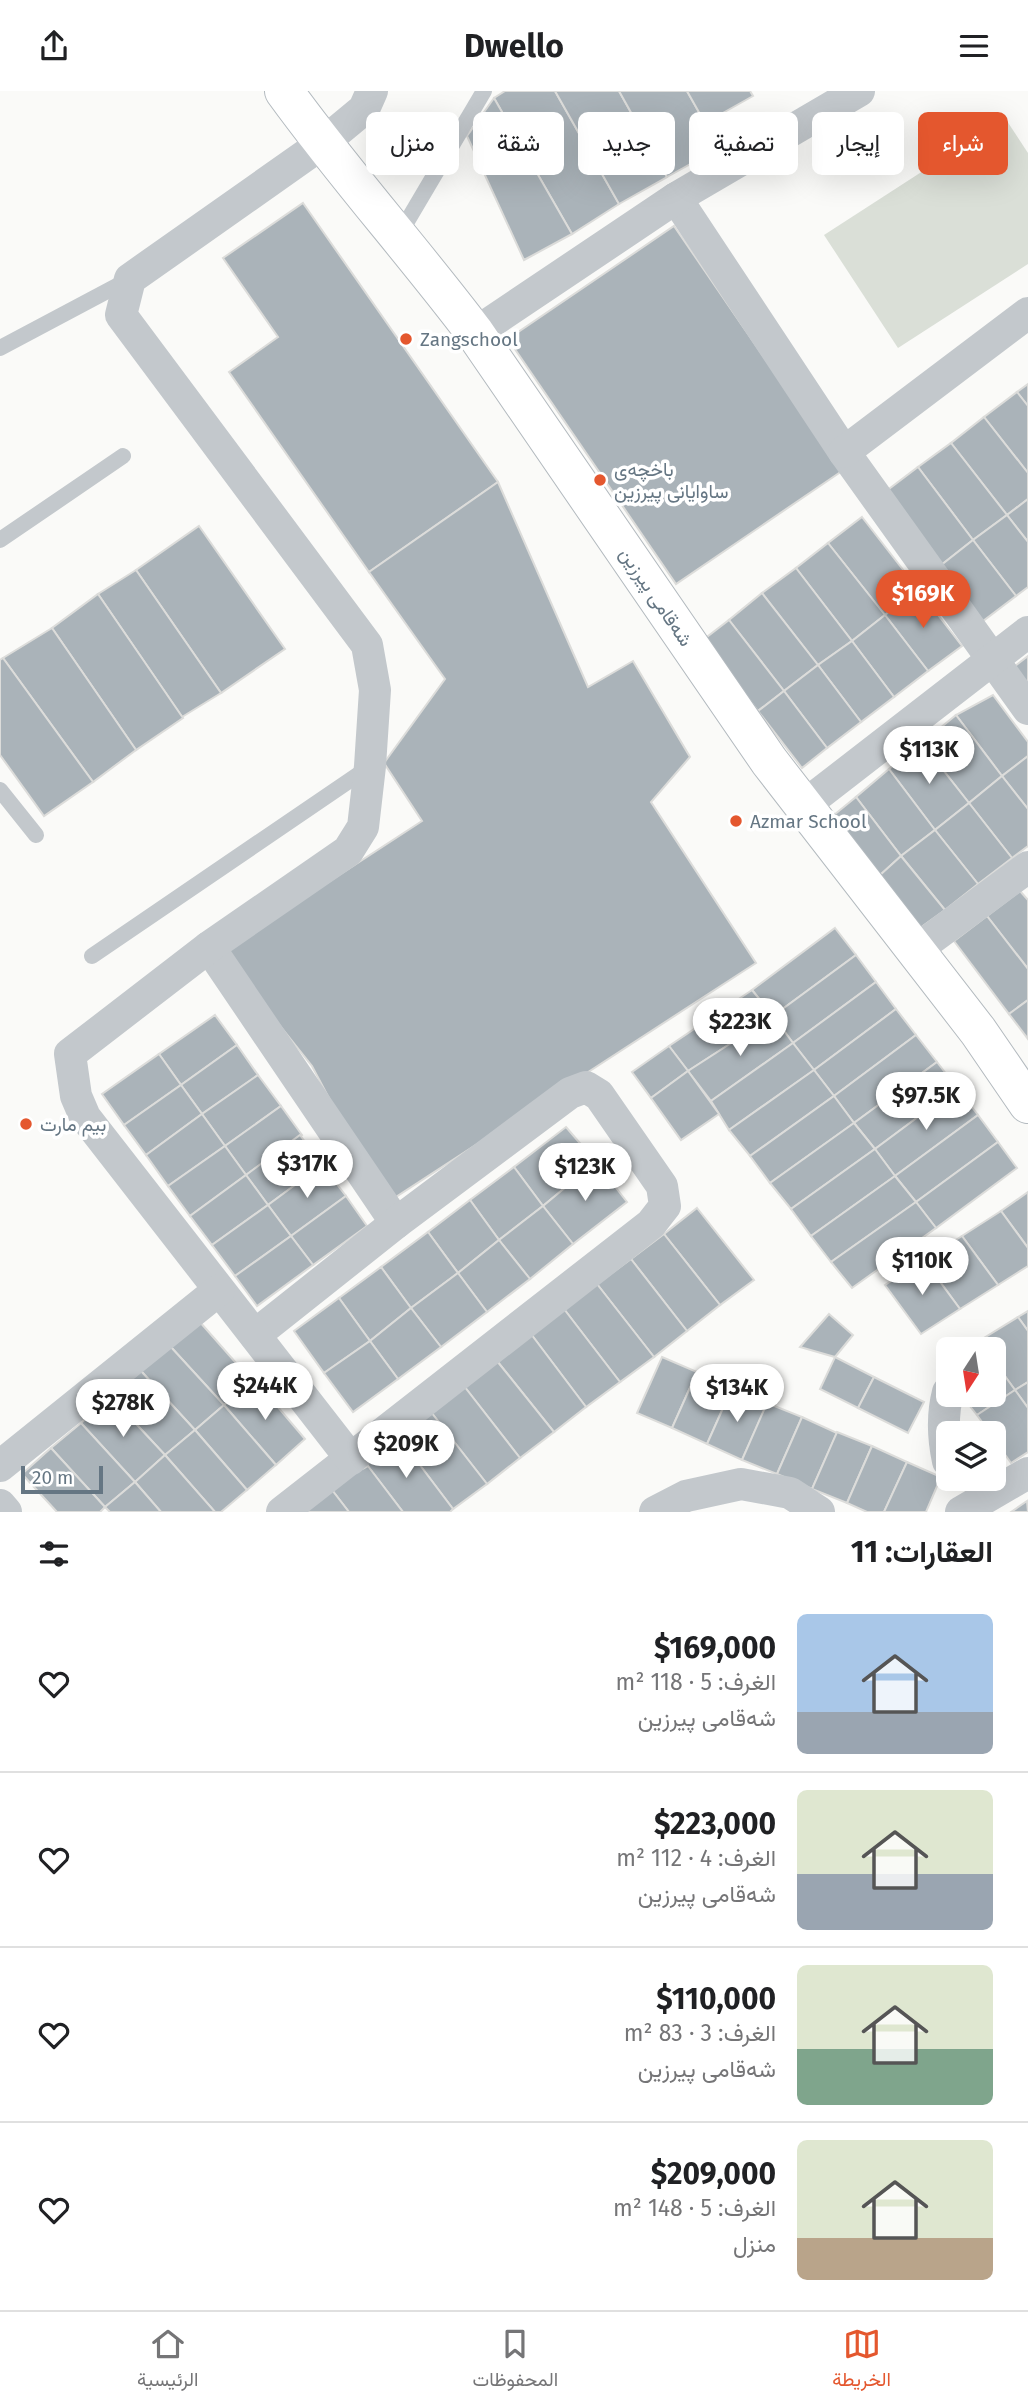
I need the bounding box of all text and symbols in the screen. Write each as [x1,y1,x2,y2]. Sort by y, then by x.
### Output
icon: share [35,27,73,65]
text: Dwello [464,27,564,65]
icon: menu [955,27,993,65]
chip: منزل [366,112,459,175]
chip: شقة [473,112,564,175]
chip: جديد [578,112,675,175]
chip: تصفية [689,112,798,175]
chip: إيجار [812,112,904,175]
chip: شراء [918,112,1008,175]
place label: Zangschool [420,328,518,351]
marker: Zangschool [398,331,414,347]
place label: باخچەی ساوایانی پیرزین [614,458,728,505]
marker: باخچەی ساوایانی پیرزین [592,472,608,488]
street label: شەقامی پیرزین [613,543,697,652]
pin: $169K [874,571,972,630]
text: $169K [892,579,954,607]
pin: $113K [880,727,978,786]
text: $113K [899,735,959,763]
place label: Azmar School [750,810,867,833]
marker: Azmar School [728,813,744,829]
pin: $223K [691,999,789,1058]
text: $223K [709,1007,771,1035]
pin: $97.5K [869,1073,983,1132]
text: $97.5K [892,1081,960,1109]
place label: بیم مارت [40,1113,106,1137]
marker: بیم مارت [18,1116,34,1132]
pin: $317K [258,1141,356,1200]
pin: $123K [536,1143,634,1203]
text: $317K [277,1149,337,1177]
text: $123K [555,1152,615,1180]
pin: $110K [873,1237,971,1297]
text: $110K [892,1246,952,1274]
north arrow [936,1337,1006,1407]
map controls [936,1337,1006,1491]
pin: $244K [216,1363,314,1422]
pin: $134K [688,1365,786,1424]
text: $244K [233,1371,297,1399]
text: $134K [706,1373,768,1401]
pin: $278K [74,1379,172,1439]
text: $278K [92,1388,154,1416]
pin: $209K [357,1421,455,1480]
button: layers [936,1421,1006,1491]
text: $209K [374,1429,438,1457]
scale bar [21,1463,103,1495]
text: 20 m [32,1466,73,1489]
text: العقارات: 11 [851,1534,993,1570]
icon: filters [35,1535,73,1573]
text: $169,000 [654,1630,776,1666]
icon: home [853,1642,937,1726]
icon: heart [35,1665,73,1703]
text: الغرف: 5 · 118 m² [616,1668,776,1696]
text: شەقامی پیرزین [638,1704,776,1732]
text: $223,000 [654,1806,776,1842]
icon: home [853,1818,937,1902]
icon: heart [35,1841,73,1879]
text: الغرف: 4 · 112 m² [616,1844,776,1872]
text: شەقامی پیرزین [638,1880,776,1908]
text: $110,000 [656,1981,776,2017]
icon: home [853,1993,937,2077]
icon: heart [35,2016,73,2054]
text: الغرف: 3 · 83 m² [624,2019,776,2047]
text: شەقامی پیرزین [638,2055,776,2083]
text: $209,000 [651,2156,776,2192]
icon: home [853,2168,937,2252]
icon: heart [35,2191,73,2229]
text: الغرف: 5 · 148 m² [613,2194,776,2222]
text: منزل [733,2230,776,2258]
tab: الرئيسية [137,2325,198,2396]
tab: المحفوظات [473,2325,558,2396]
tab: الخريطة [832,2325,891,2396]

